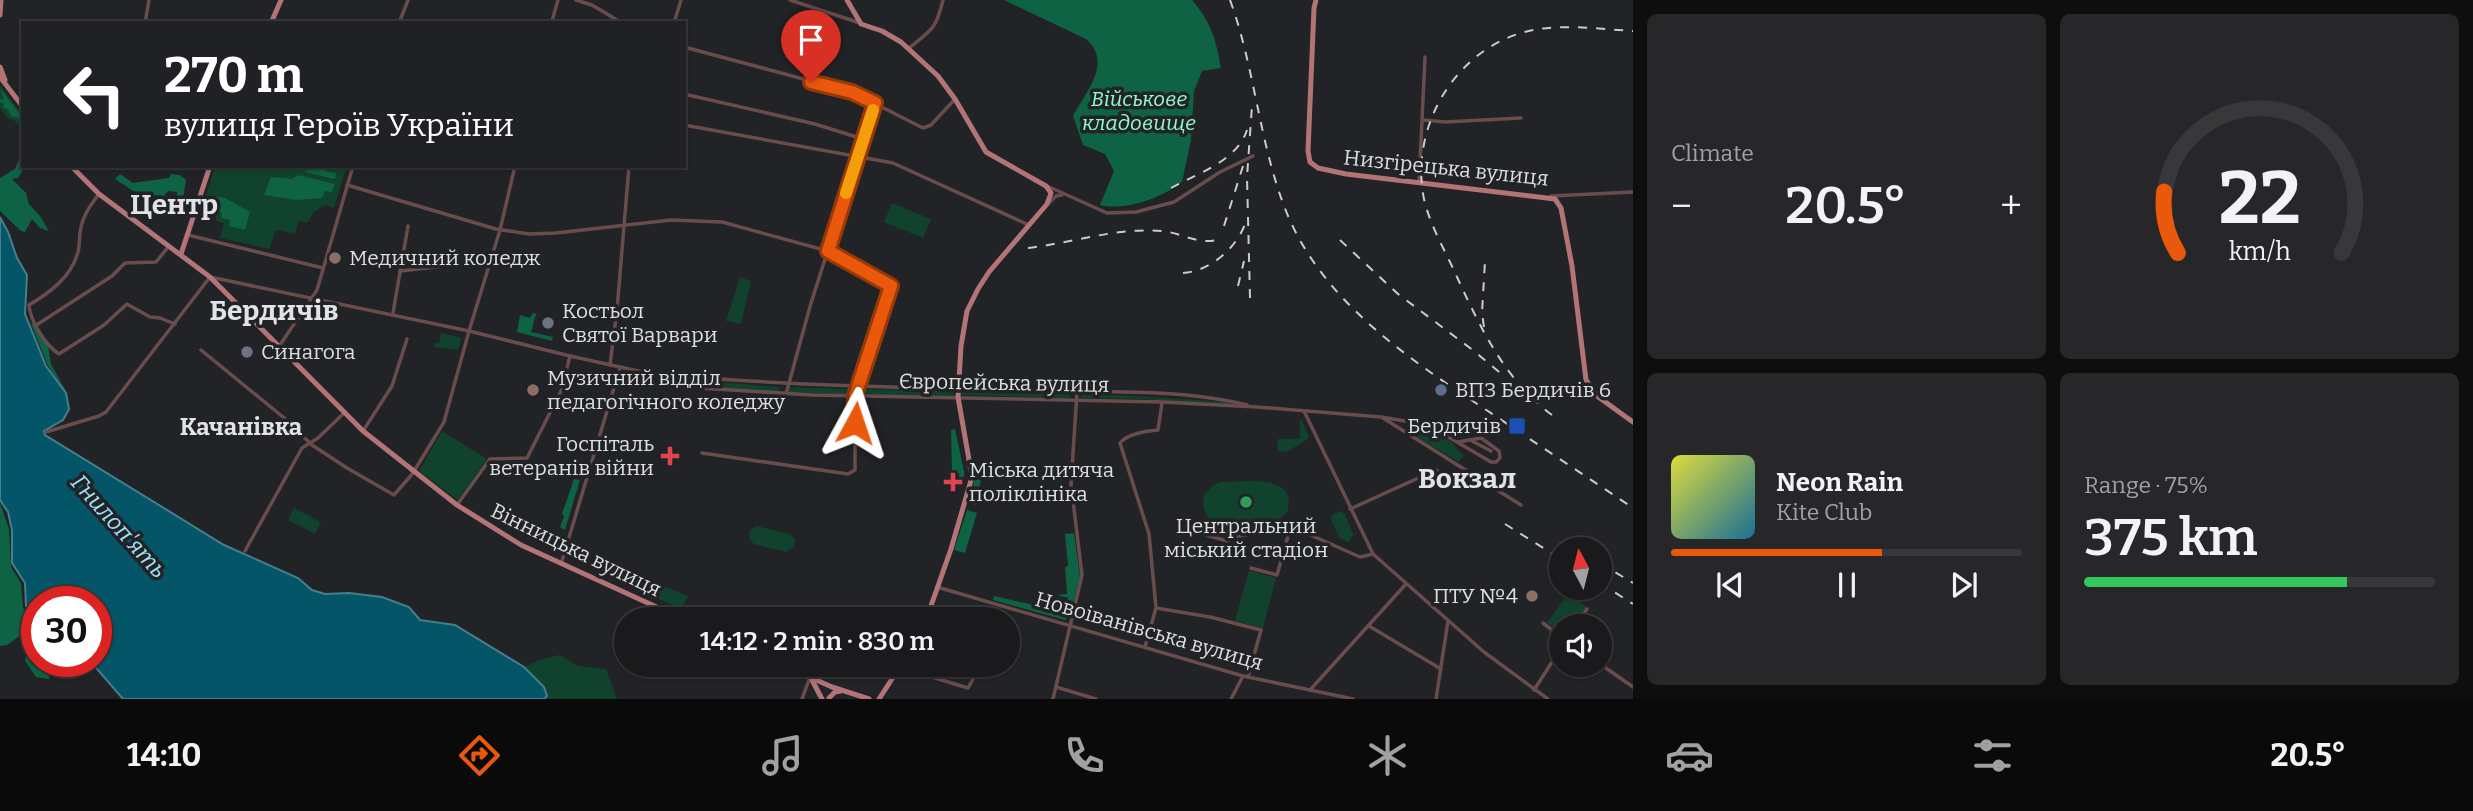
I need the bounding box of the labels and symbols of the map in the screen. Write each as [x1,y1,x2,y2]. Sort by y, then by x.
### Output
pin [781,10,841,82]
park label: Військове кладовище [1082,86,1196,136]
street label: Низгірецька вулиця [1342,144,1550,192]
district label: Центр [130,188,218,221]
place label: Медичний коледж [349,245,541,271]
marker: Медичний коледж [327,250,343,266]
district label: Бердичів [209,294,339,327]
place label: Костьол Святої Варвари [562,298,718,348]
marker: Костьол Святої Варвари [540,315,556,331]
place label: Синагога [261,339,356,365]
marker: Синагога [239,344,255,360]
place label: Музичний відділ педагогічного коледжу [547,365,786,415]
street label: Європейська вулиця [899,368,1109,398]
place label: ВПЗ Бердичів 6 [1455,377,1611,403]
marker: Музичний відділ педагогічного коледжу [525,382,541,398]
marker: ВПЗ Бердичів 6 [1433,382,1449,398]
position arrow [818,386,892,460]
district label: Качанівка [180,413,303,441]
place label: Бердичів [1407,413,1501,439]
marker: Бердичів [1507,416,1527,436]
place label: Госпіталь ветеранів війни [489,431,654,481]
marker: Госпіталь ветеранів війни [660,446,680,466]
place label: Міська дитяча поліклініка [969,457,1115,507]
district label: Вокзал [1418,462,1516,495]
water label: Гнилоп'ять [65,469,173,583]
marker: Міська дитяча поліклініка [943,472,963,492]
marker: Центральний міський стадіон [1238,494,1254,510]
street label: Вінницька вулиця [487,497,665,603]
place label: Центральний міський стадіон [1164,513,1328,563]
north arrow [1549,537,1612,600]
place label: ПТУ №4 [1433,583,1518,609]
speed limit sign: 30 [21,586,112,677]
street label: Новоіванівська вулиця [1032,586,1266,676]
marker: ПТУ №4 [1524,588,1540,604]

